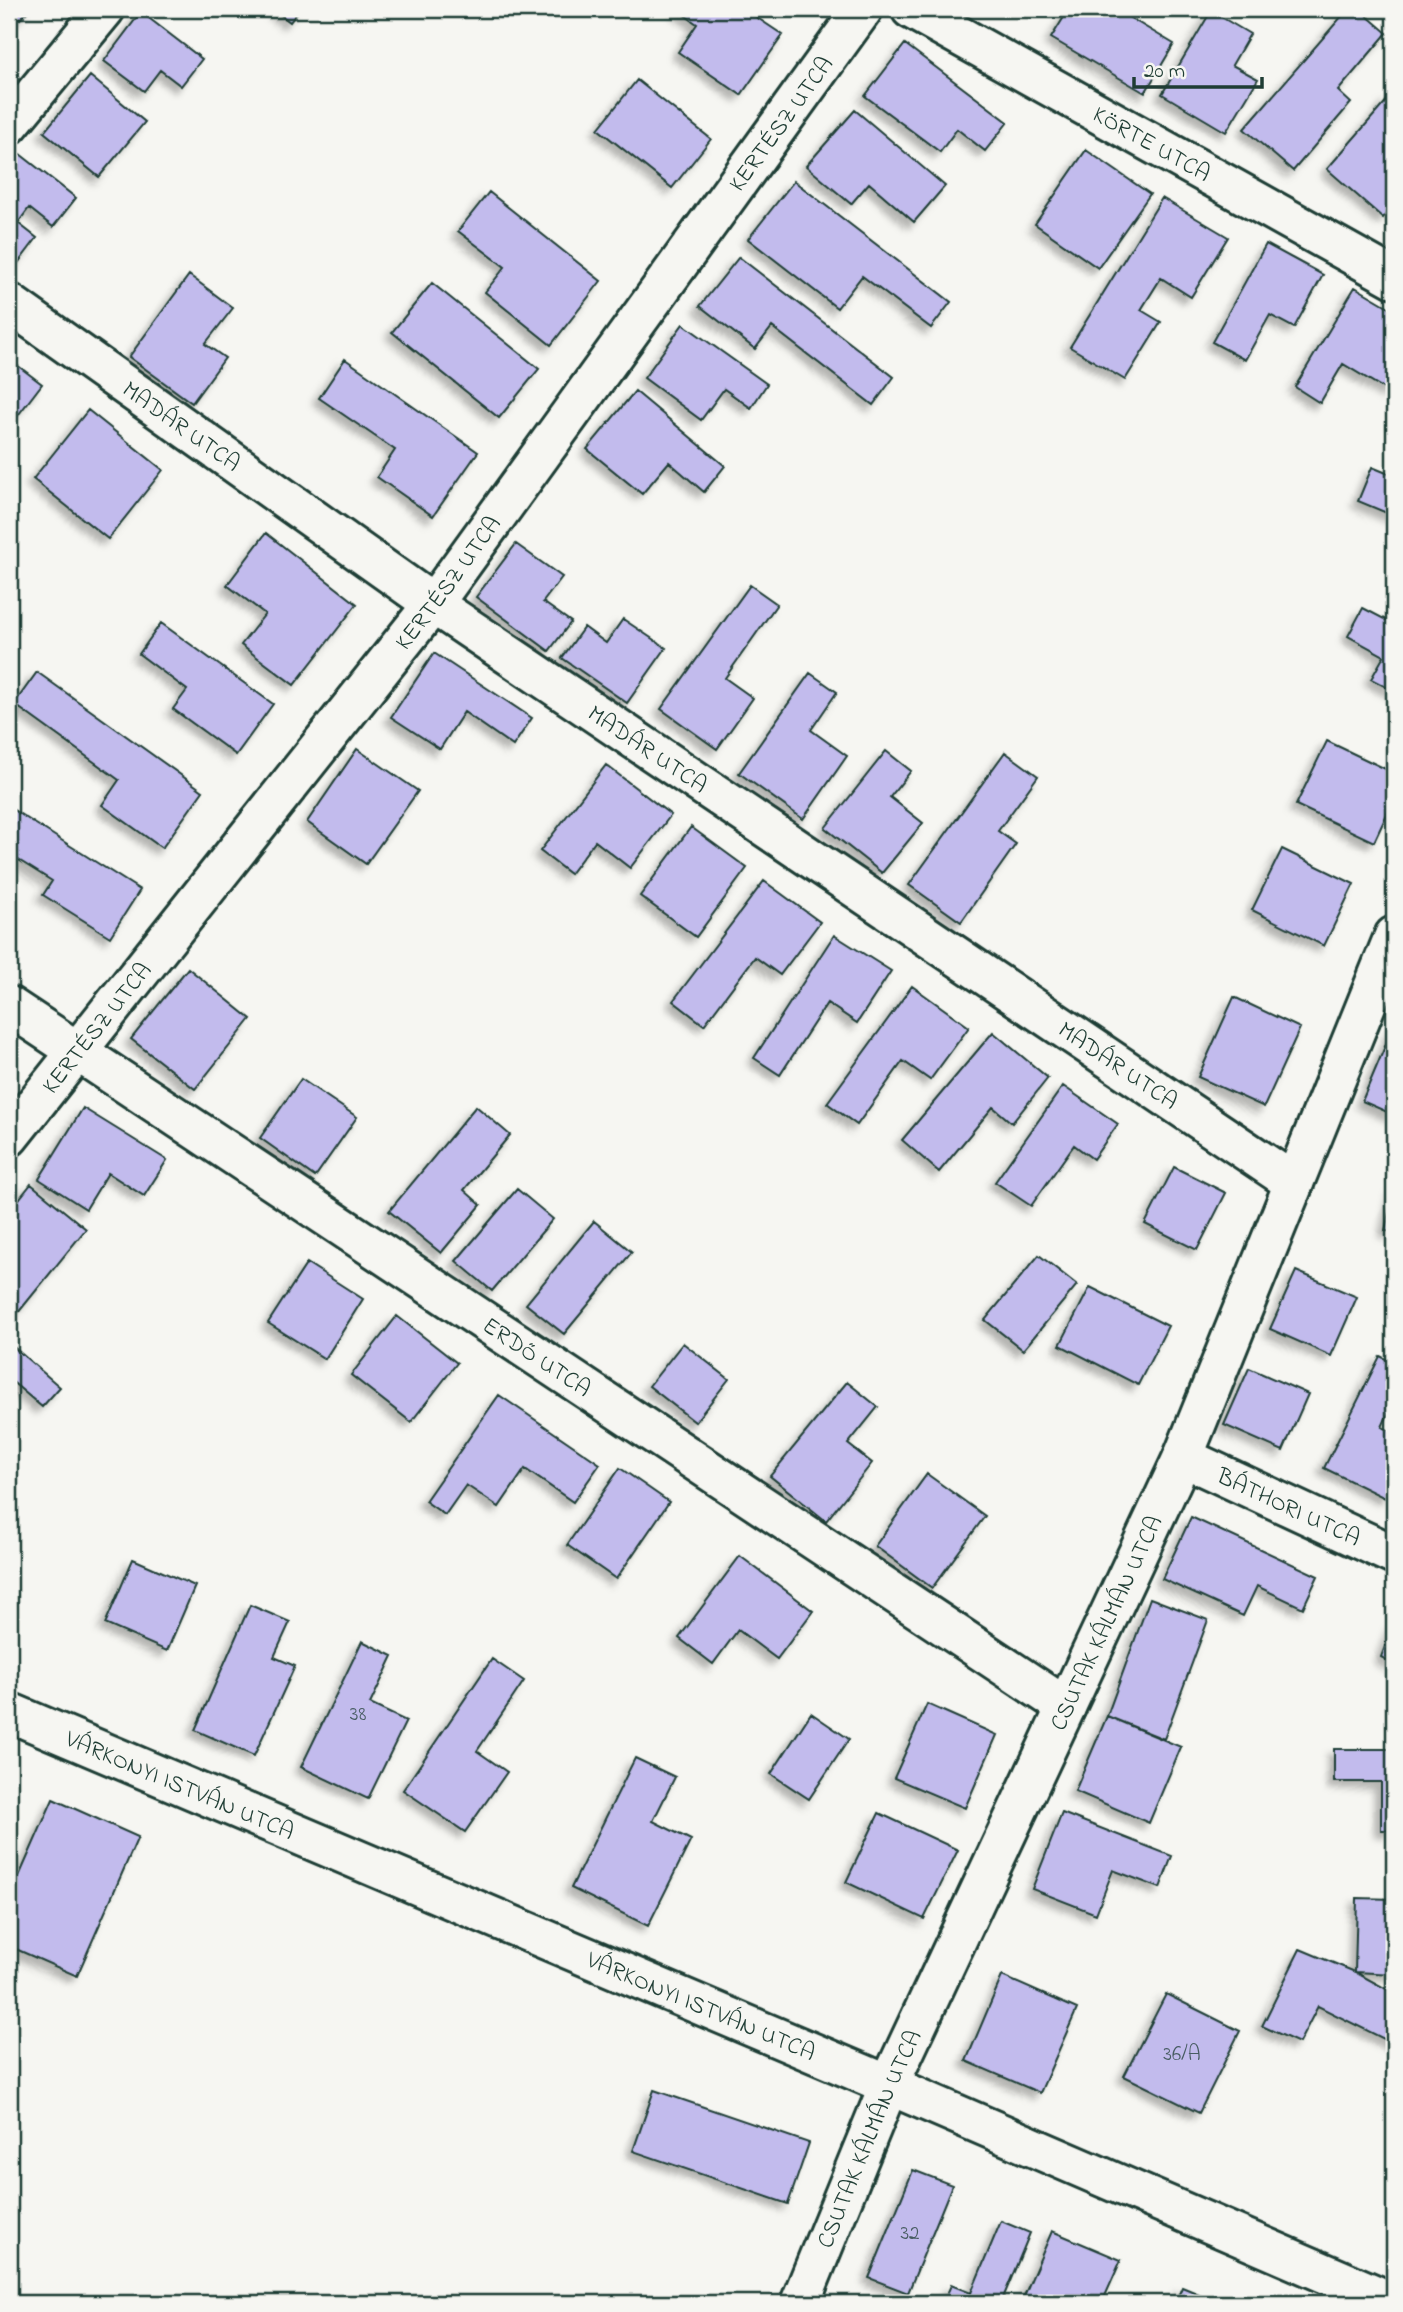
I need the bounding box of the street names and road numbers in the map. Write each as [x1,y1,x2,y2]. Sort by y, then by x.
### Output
street label: KERTÉSZ UTCA [721,50,843,200]
street label: KÖRTE UTCA [1085,98,1216,193]
street label: MADÁR UTCA [114,374,247,482]
street label: KERTÉSZ UTCA [388,509,511,659]
street label: MADÁR UTCA [580,698,714,804]
street label: KERTÉSZ UTCA [35,956,162,1102]
street label: MADÁR UTCA [1050,1014,1184,1120]
street label: ERDŐ UTCA [475,1310,597,1407]
street label: BÁTHORI UTCA [1210,1460,1366,1557]
street label: CSUTAK KÁLMÁN UTCA [1042,1510,1173,1737]
street label: VÁRKONYI ISTVÁN UTCA [58,1722,299,1851]
street label: VÁRKONYI ISTVÁN UTCA [580,1943,820,2072]
street label: CSUTAK KÁLMÁN UTCA [809,2025,932,2254]

